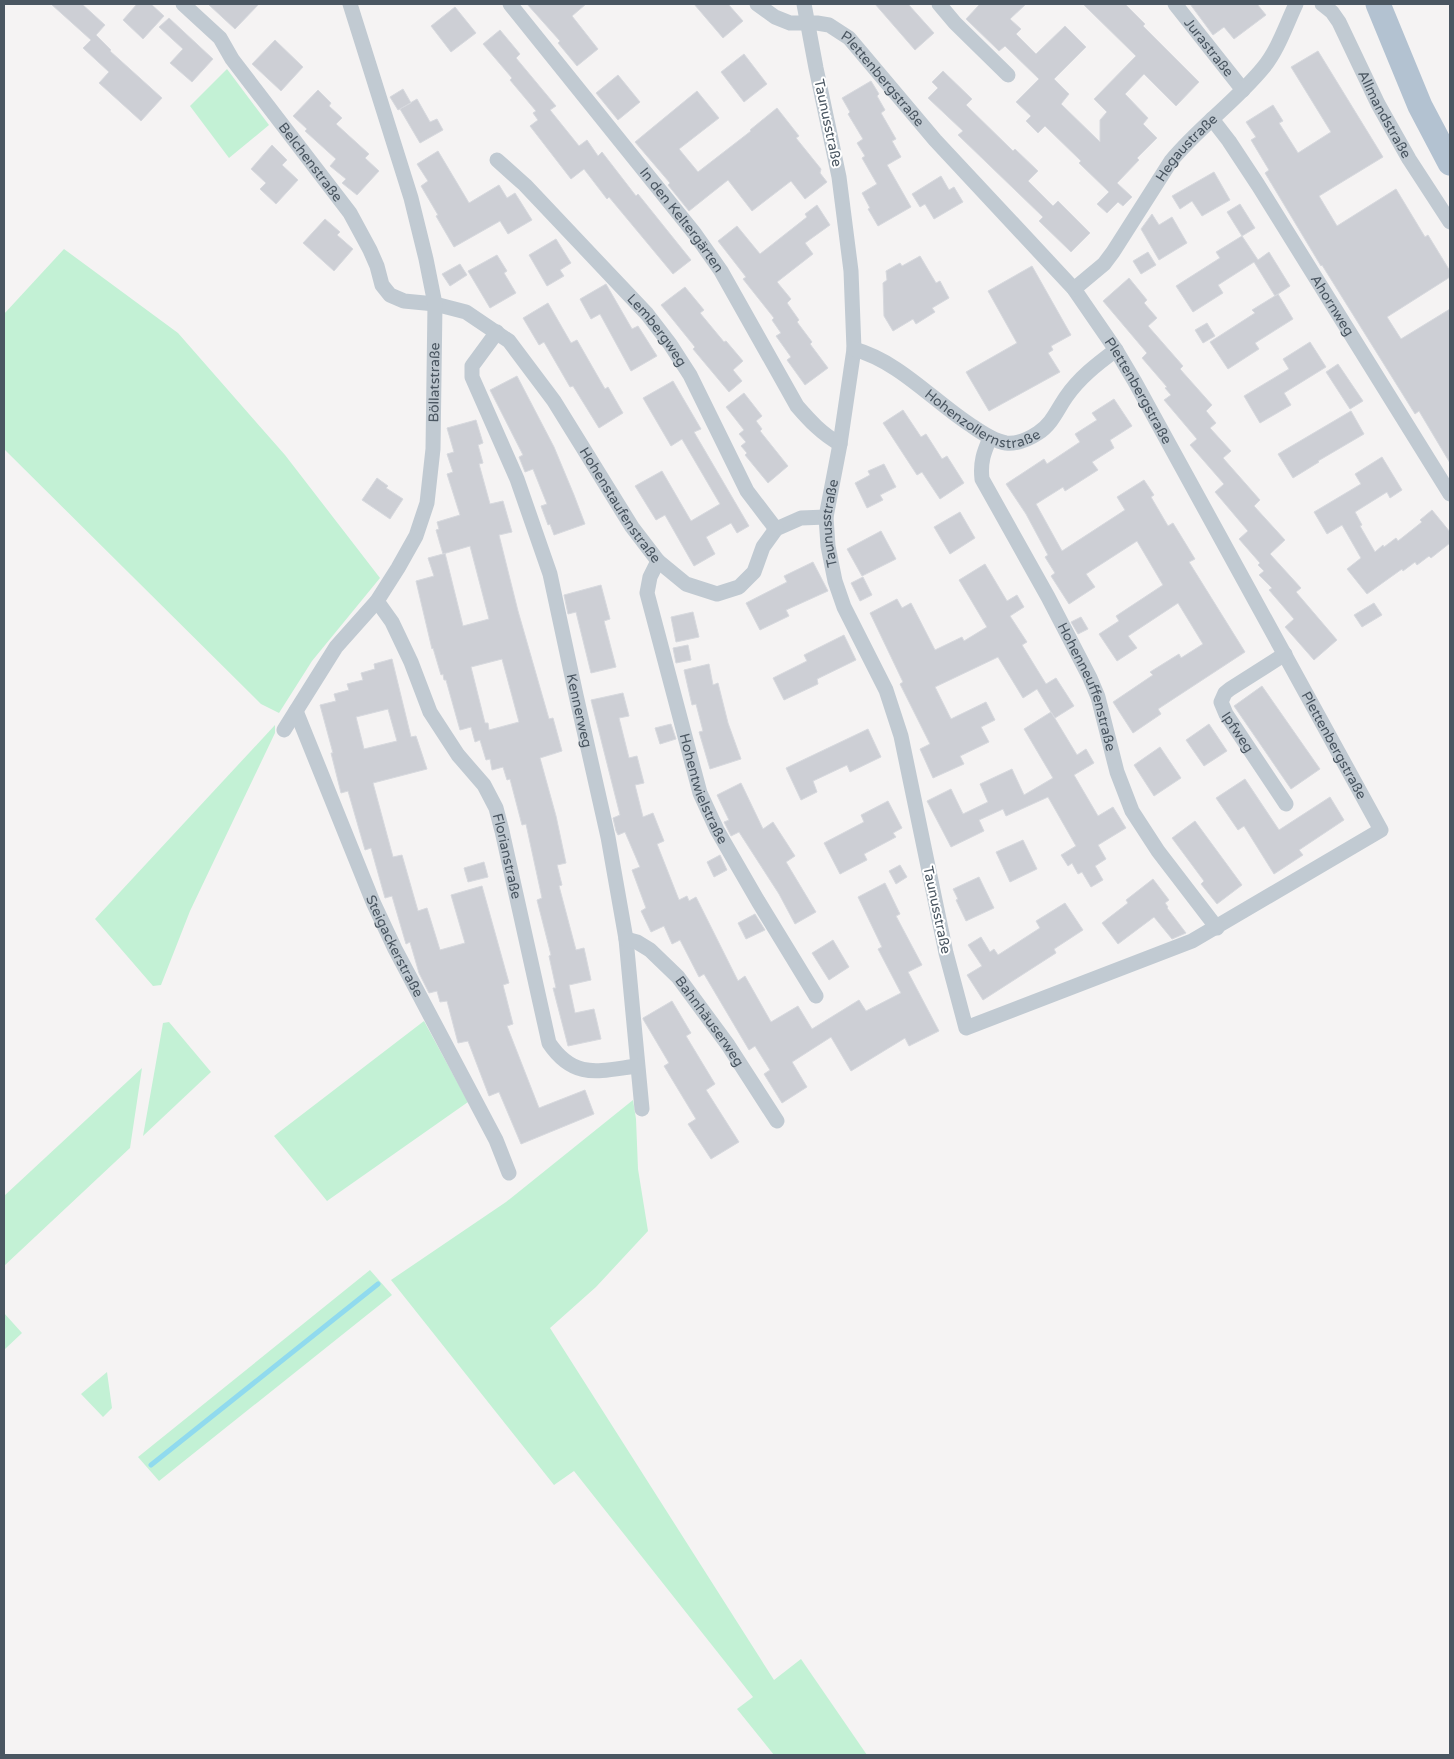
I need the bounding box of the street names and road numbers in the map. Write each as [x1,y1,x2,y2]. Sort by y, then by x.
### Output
street label: Jurastraße [1181,14,1238,80]
street label: Plettenbergstraße [838,27,928,130]
street label: Allmandstraße [1355,67,1415,161]
street label: Taunusstraße [810,78,846,168]
street label: Hegaustraße [1152,110,1221,185]
street label: Belchenstraße [275,119,347,205]
street label: In den Keltergärten [636,164,728,276]
street label: Ahornweg [1307,271,1358,339]
street label: Lembergweg [624,290,691,369]
street label: Plettenbergstraße [1101,334,1176,447]
street label: Böllatstraße [425,342,443,423]
street label: Hohenzollernstraße [921,385,1043,452]
street label: Hohenstaufenstraße [576,444,665,566]
street label: Taunusstraße [817,478,842,569]
street label: Hohenneuffenstraße [1054,619,1120,753]
street label: Kennerweg [563,672,596,749]
street label: Plettenbergstraße [1298,688,1371,802]
street label: Ipfweg [1218,708,1258,756]
street label: Hohentwielstraße [676,731,732,847]
street label: Florianstraße [489,811,525,901]
street label: Taunusstraße [919,865,955,955]
street label: Steigackerstraße [363,892,427,1000]
street label: Bahnhäuserweg [672,973,748,1070]

